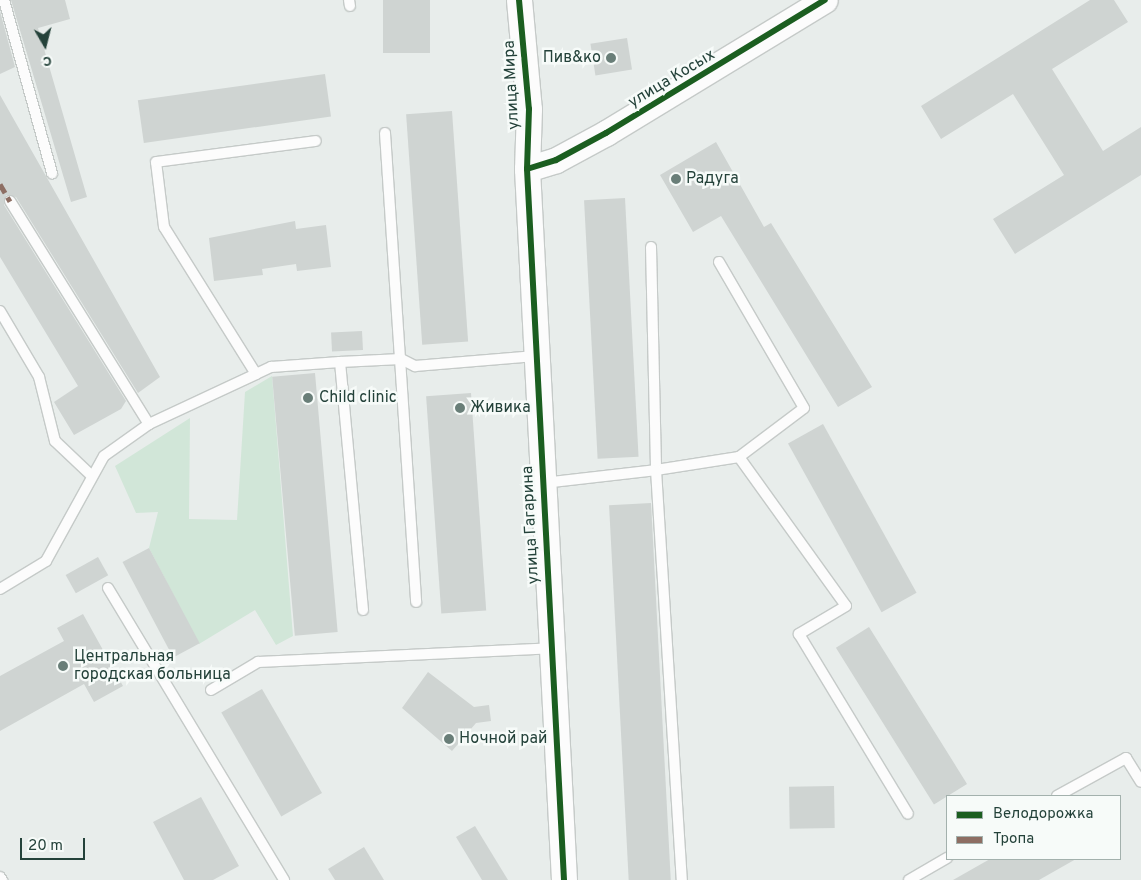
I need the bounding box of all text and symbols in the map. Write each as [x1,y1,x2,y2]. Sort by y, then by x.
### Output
north arrow [20,20,70,70]
street label: улица Мира [500,40,524,130]
street label: улица Косых [625,46,719,112]
place label: Пив&ко [543,48,601,68]
text: С [42,51,53,69]
marker: Пив&ко [605,52,617,64]
place label: Радуга [686,169,739,189]
marker: Радуга [670,173,682,185]
place label: Child clinic [319,388,397,408]
marker: Child clinic [301,391,315,405]
place label: Живика [470,398,531,418]
marker: Живика [454,402,466,414]
street label: улица Гагарина [518,465,544,585]
place label: Центральная городская больница [74,647,231,685]
marker: Центральная городская больница [56,659,70,673]
place label: Ночной рай [459,729,547,749]
marker: Ночной рай [443,733,455,745]
legend [946,795,1121,860]
text: Велодорожка [993,805,1093,824]
scale bar [22,828,88,860]
text: Тропа [993,830,1034,849]
text: 20 m [28,837,63,856]

